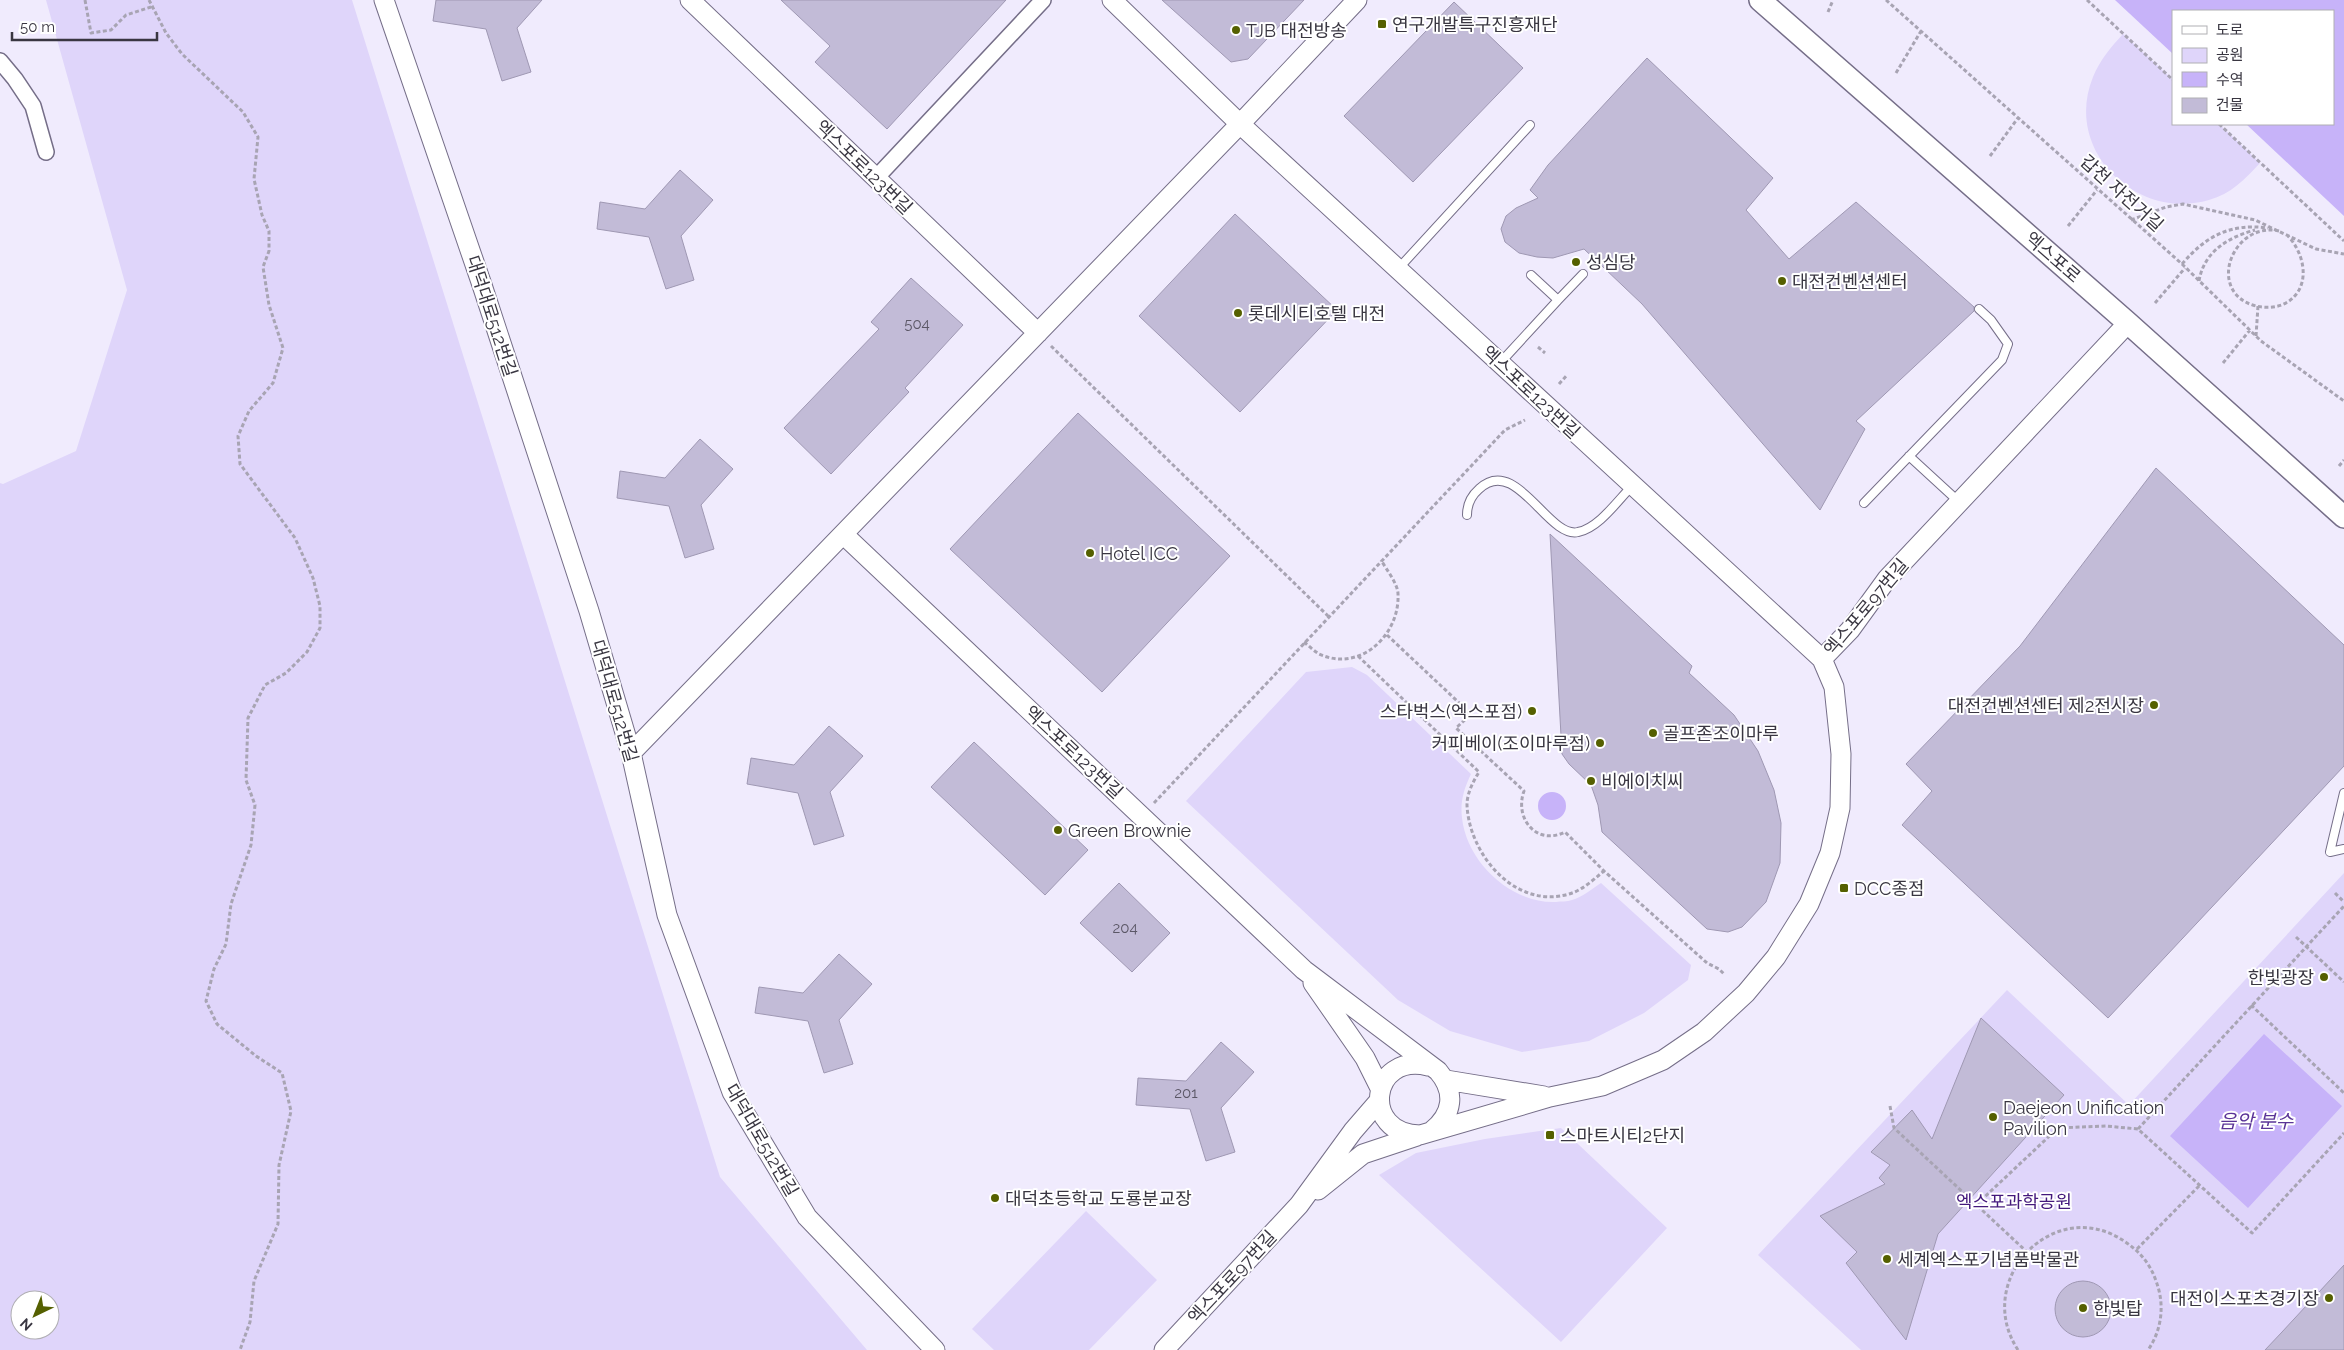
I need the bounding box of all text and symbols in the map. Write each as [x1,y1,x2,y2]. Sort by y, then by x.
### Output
scale bar [12,10,158,42]
legend [2172,10,2334,125]
place label: 연구개발특구진흥재단 [1392,14,1558,35]
text: 50 m [20,18,55,36]
marker: 연구개발특구진흥재단 [1376,18,1388,30]
place label: TJB 대전방송 [1246,20,1347,41]
text: 도로 [2216,21,2244,39]
marker: TJB 대전방송 [1230,24,1242,36]
text: 공원 [2216,46,2244,64]
text: 수역 [2216,71,2244,89]
text: 건물 [2216,96,2244,114]
street label: 엑스포로123번길 [811,116,917,218]
street label: 갑천 자전거길 [2076,150,2168,236]
street label: 엑스포로 [2021,227,2085,287]
place label: 성심당 [1586,252,1636,273]
street label: 대덕대로512번길 [463,253,521,379]
marker: 성심당 [1570,256,1582,268]
place label: 대전컨벤션센터 [1792,271,1908,292]
marker: 대전컨벤션센터 [1776,275,1788,287]
place label: 롯데시티호텔 대전 [1248,303,1385,324]
marker: 롯데시티호텔 대전 [1232,307,1244,319]
house number: 504 [904,315,930,333]
street label: 엑스포로123번길 [1478,341,1584,443]
place label: Hotel ICC [1100,543,1178,564]
marker: Hotel ICC [1084,547,1096,559]
street label: 엑스포로97번길 [1820,555,1912,659]
street label: 대덕대로512번길 [588,637,642,765]
place label: 대전컨벤션센터 제2전시장 [1948,695,2144,716]
marker: 대전컨벤션센터 제2전시장 [2148,699,2160,711]
street label: 엑스포로123번길 [1021,701,1127,803]
place label: 스타벅스(엑스포점) [1380,701,1522,722]
marker: 스타벅스(엑스포점) [1526,705,1538,717]
place label: 골프존조이마루 [1663,723,1779,744]
marker: 골프존조이마루 [1647,727,1659,739]
place label: 커피베이(조이마루점) [1431,733,1590,754]
marker: 커피베이(조이마루점) [1594,737,1606,749]
place label: 비에이치씨 [1601,771,1684,792]
marker: 비에이치씨 [1585,775,1597,787]
place label: Green Brownie [1068,820,1192,841]
marker: Green Brownie [1052,824,1064,836]
place label: DCC종점 [1854,878,1925,899]
marker: DCC종점 [1838,882,1850,894]
house number: 204 [1112,919,1138,937]
place label: 한빛광장 [2248,967,2314,988]
marker: 한빛광장 [2318,971,2330,983]
street label: 대덕대로512번길 [721,1080,803,1200]
house number: 201 [1174,1084,1198,1102]
place label: Daejeon Unification Pavilion [2003,1097,2164,1139]
water label: 음악 분수 [2219,1110,2294,1132]
marker: Daejeon Unification Pavilion [1987,1111,1999,1123]
place label: 스마트시티2단지 [1560,1125,1685,1146]
marker: 스마트시티2단지 [1544,1129,1556,1141]
place label: 대덕초등학교 도룡분교장 [1005,1188,1192,1209]
park label: 엑스포과학공원 [1956,1191,2072,1212]
marker: 대덕초등학교 도룡분교장 [989,1192,1001,1204]
street label: 엑스포로97번길 [1184,1226,1280,1328]
place label: 세계엑스포기념품박물관 [1897,1249,2080,1270]
marker: 세계엑스포기념품박물관 [1881,1253,1893,1265]
place label: 대전이스포츠경기장 [2170,1288,2319,1309]
north arrow [10,1290,60,1340]
marker: 대전이스포츠경기장 [2323,1292,2335,1304]
place label: 한빛탑 [2093,1298,2143,1319]
marker: 한빛탑 [2077,1302,2089,1314]
text: N [17,1315,35,1334]

